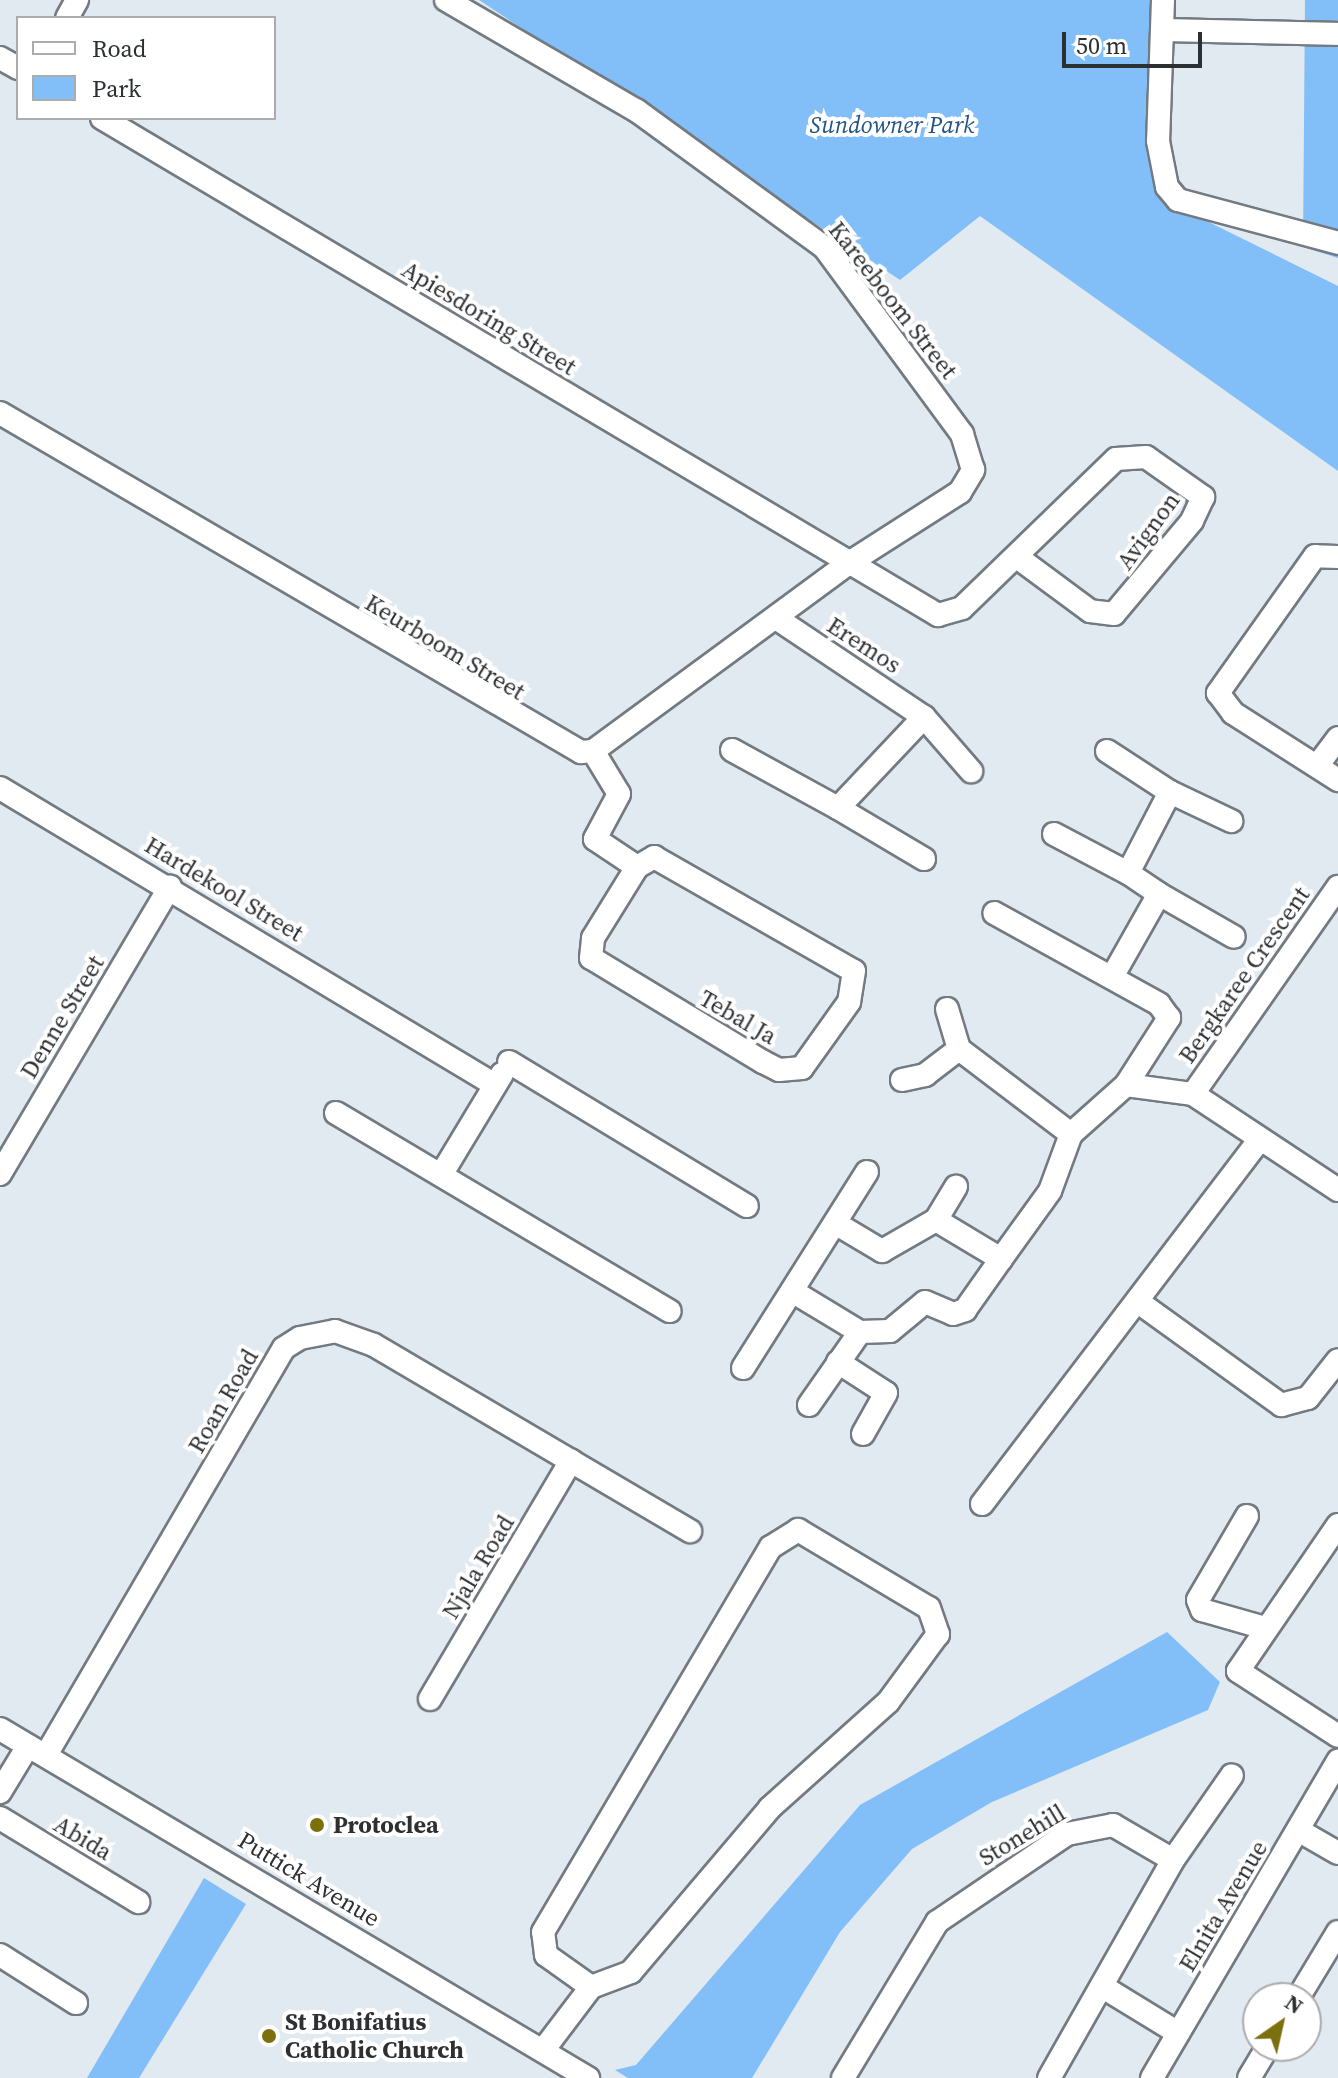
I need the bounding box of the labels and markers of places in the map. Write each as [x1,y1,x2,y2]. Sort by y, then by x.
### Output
place label: Protoclea [333,1811,439,1839]
marker: Protoclea [308,1816,326,1834]
place label: St Bonifatius Catholic Church [285,2008,464,2064]
marker: St Bonifatius Catholic Church [260,2027,278,2045]

